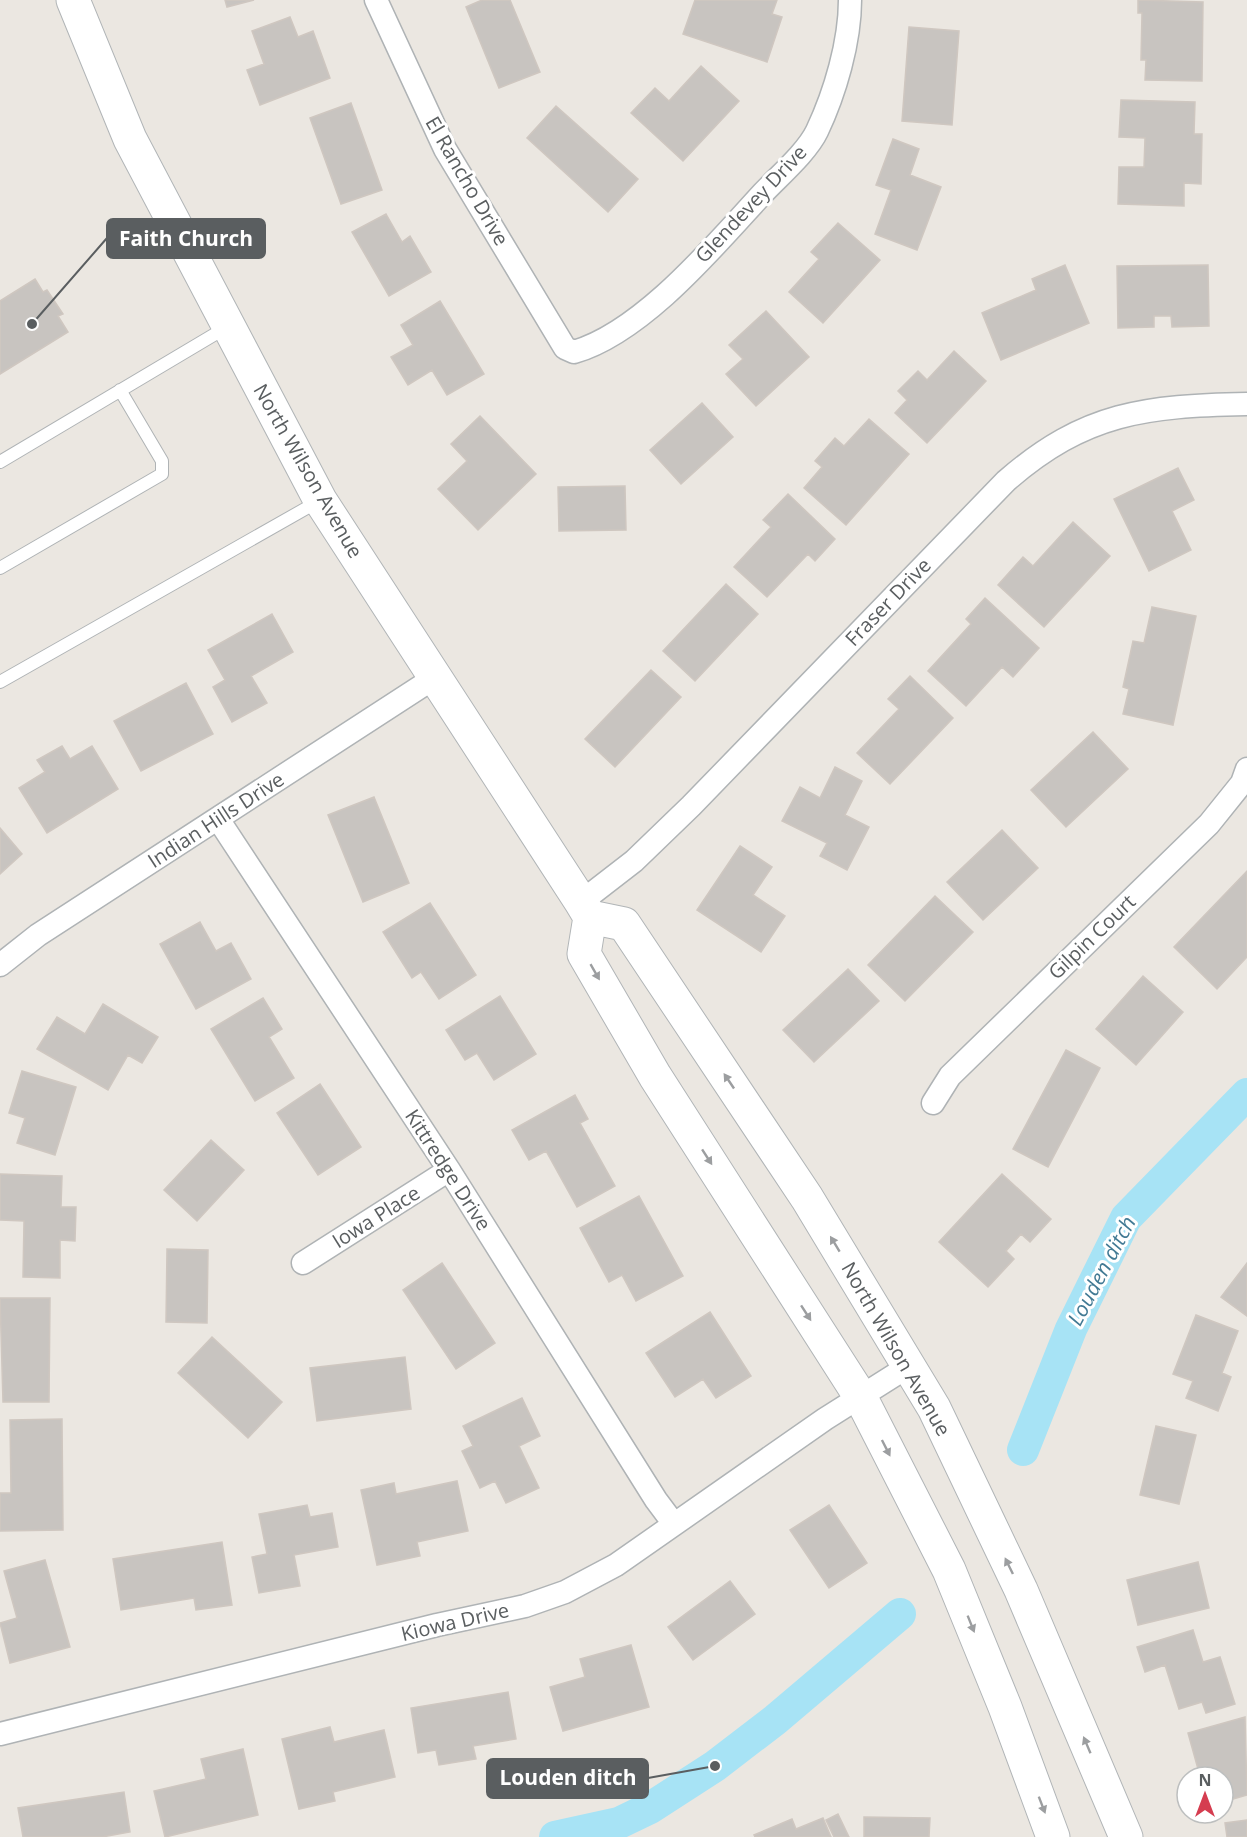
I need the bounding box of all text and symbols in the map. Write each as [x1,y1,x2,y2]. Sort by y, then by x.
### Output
street label: El Rancho Drive [419,111,515,250]
street label: Glendevey Drive [689,139,812,268]
callout: Faith Church [107,219,265,258]
text: Faith Church [119,224,253,252]
street label: North Wilson Avenue [247,379,369,563]
street label: Fraser Drive [839,552,936,652]
street label: Indian Hills Drive [142,765,289,874]
street label: Gilpin Court [1042,888,1141,985]
one-way arrow [590,964,600,981]
one-way arrow [723,1073,734,1089]
street label: Kittredge Drive [399,1104,498,1236]
one-way arrow [701,1149,712,1165]
street label: Iowa Place [327,1179,425,1254]
water label: Louden ditch [1061,1211,1142,1330]
one-way arrow [829,1236,840,1252]
street label: North Wilson Avenue [835,1257,957,1441]
one-way arrow [801,1304,812,1321]
one-way arrow [881,1439,891,1457]
one-way arrow [1004,1557,1014,1574]
street label: Kiowa Drive [398,1596,512,1647]
one-way arrow [966,1615,976,1633]
one-way arrow [1082,1735,1092,1753]
callout: Louden ditch [487,1759,648,1798]
text: Louden ditch [499,1763,637,1791]
north arrow [1175,1765,1235,1825]
text: N [1198,1769,1212,1791]
one-way arrow [1037,1796,1047,1814]

